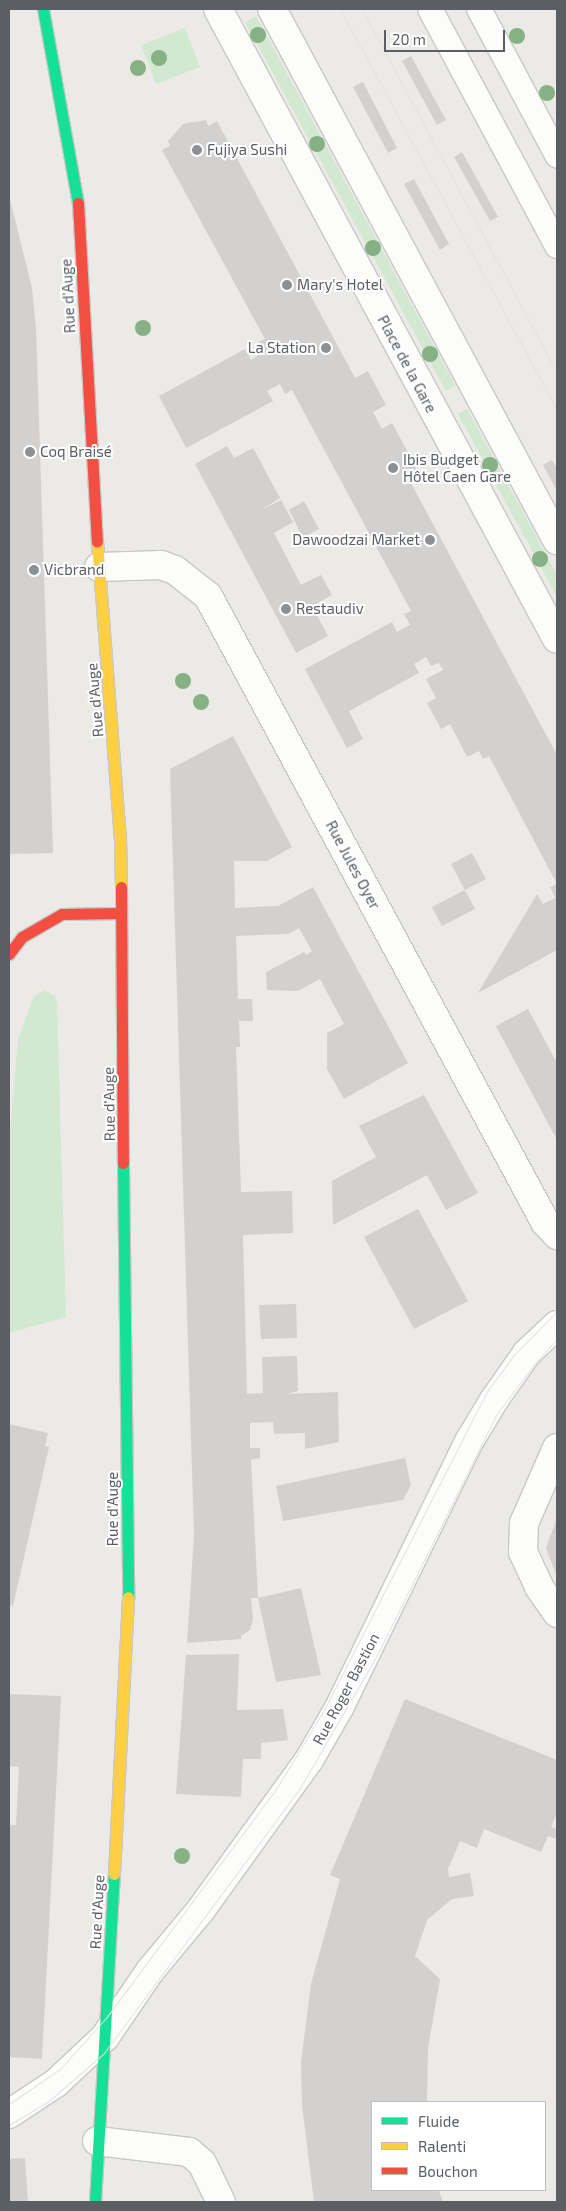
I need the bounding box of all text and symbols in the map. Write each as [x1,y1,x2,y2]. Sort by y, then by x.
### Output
scale bar [386,20,507,52]
text: 20 m [392,30,426,48]
place label: Fujiya Sushi [207,141,287,159]
marker: Fujiya Sushi [191,144,203,156]
street label: Rue d'Auge [57,258,79,334]
place label: Mary's Hotel [297,276,383,294]
marker: Mary's Hotel [281,279,293,291]
street label: Place de la Gare [374,312,440,416]
place label: La Station [248,339,316,357]
marker: La Station [320,342,332,354]
place label: Coq Braisé [40,443,112,461]
marker: Coq Braisé [24,446,36,458]
place label: Ibis Budget Hôtel Caen Gare [403,450,512,485]
marker: Ibis Budget Hôtel Caen Gare [387,462,399,474]
place label: Dawoodzai Market [292,531,420,549]
marker: Dawoodzai Market [424,534,436,546]
place label: Vicbrand [44,561,104,579]
marker: Vicbrand [28,564,40,576]
place label: Restaudiv [296,600,364,618]
marker: Restaudiv [280,603,292,615]
street label: Rue d'Auge [83,662,107,738]
street label: Rue Jules Oyer [322,817,384,913]
street label: Rue d'Auge [99,1067,119,1141]
street label: Rue d'Auge [104,1472,122,1546]
street label: Rue Roger Bastion [309,1630,383,1748]
street label: Rue d'Auge [86,1874,108,1950]
legend [371,2101,546,2191]
text: Fluide [418,2112,459,2130]
text: Ralenti [418,2137,466,2155]
text: Bouchon [418,2162,478,2180]

